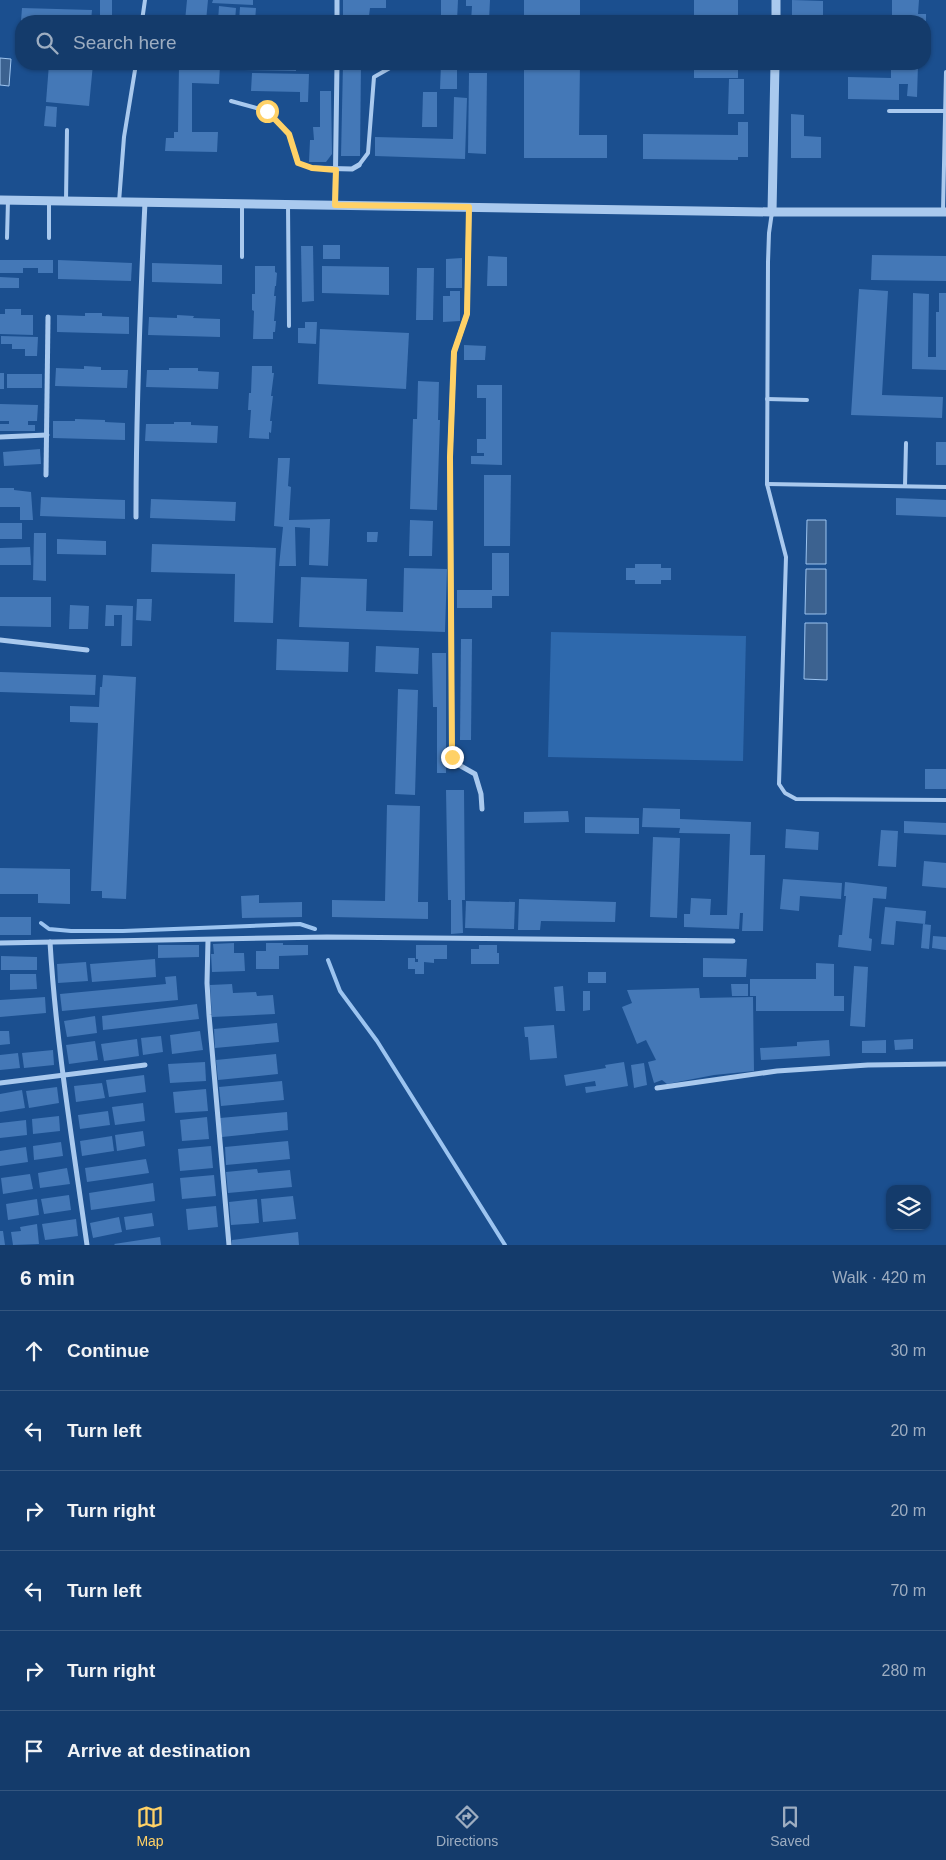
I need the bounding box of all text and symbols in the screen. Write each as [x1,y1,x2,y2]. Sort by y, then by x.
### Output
search box [15,15,931,70]
icon: search [33,29,61,57]
text: Search here [73,32,177,53]
route start [256,100,279,123]
route end [441,746,464,769]
map controls [886,1185,931,1230]
button: layers [886,1185,931,1230]
text: 6 min [20,1266,75,1289]
text: Walk · 420 m [832,1269,926,1286]
icon: ahead [20,1337,48,1365]
text: Continue [67,1340,149,1361]
text: 30 m [890,1342,926,1359]
icon: left [20,1417,48,1445]
text: Turn left [67,1420,142,1441]
text: 20 m [890,1422,926,1439]
icon: right [20,1497,48,1525]
text: Turn right [67,1500,155,1521]
text: 20 m [890,1502,926,1519]
icon: left [20,1577,48,1605]
text: Turn left [67,1580,142,1601]
text: 70 m [890,1582,926,1599]
icon: right [20,1657,48,1685]
text: Turn right [67,1660,155,1681]
text: 280 m [882,1662,926,1679]
icon: arrive [20,1737,48,1765]
text: Arrive at destination [67,1740,251,1761]
tab: Map [136,1803,164,1849]
tab: Directions [436,1803,498,1849]
tab: Saved [770,1803,810,1849]

